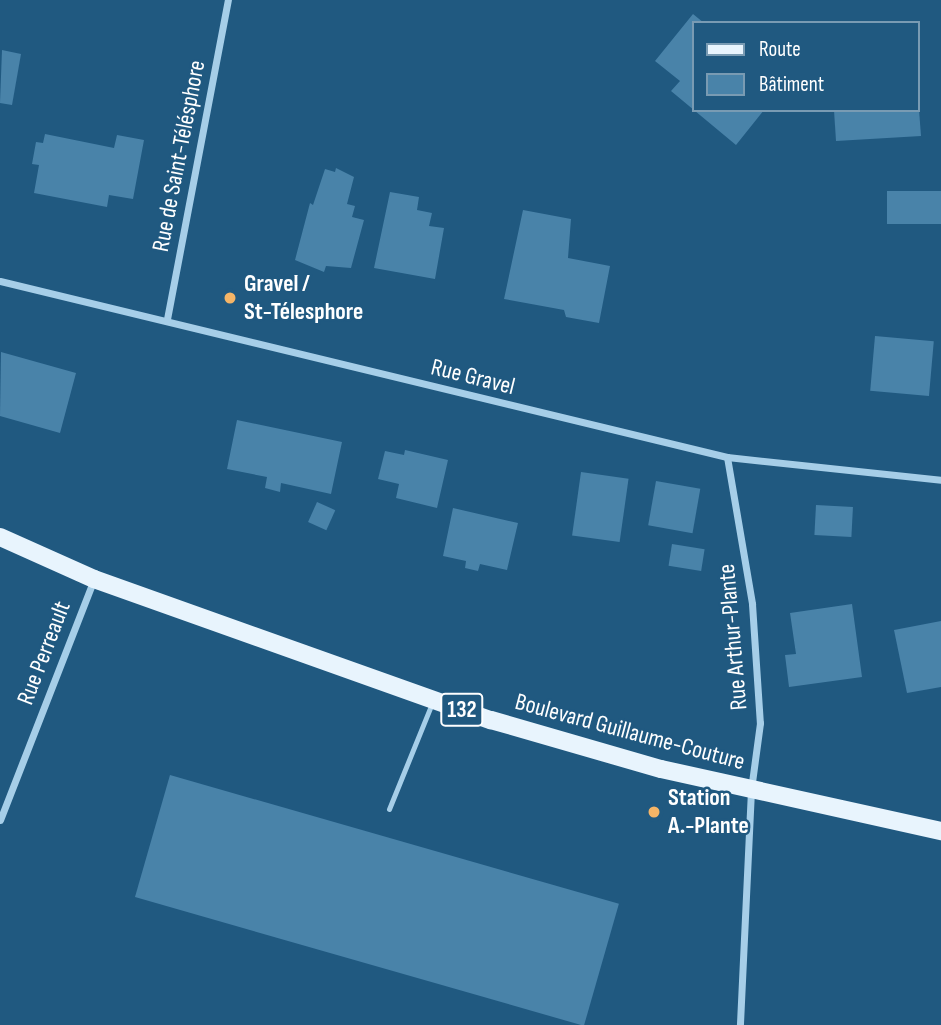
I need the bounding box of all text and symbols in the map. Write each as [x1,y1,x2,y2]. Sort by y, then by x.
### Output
legend [692,21,920,112]
text: Route [759,37,801,62]
street label: Rue de Saint-Télésphore [146,58,212,254]
text: Bâtiment [759,72,824,97]
place label: Gravel / St-Télesphore [244,270,363,326]
marker: Gravel / St-Télesphore [222,290,238,306]
street label: Rue Gravel [428,353,518,401]
street label: Rue Arthur-Plante [712,563,754,711]
street label: Rue Perreault [11,597,77,709]
street label: Boulevard Guillaume-Couture [512,687,748,777]
road number: 132 [439,690,485,730]
place label: Station A.-Plante [668,784,749,840]
marker: Station A.-Plante [646,804,662,820]

